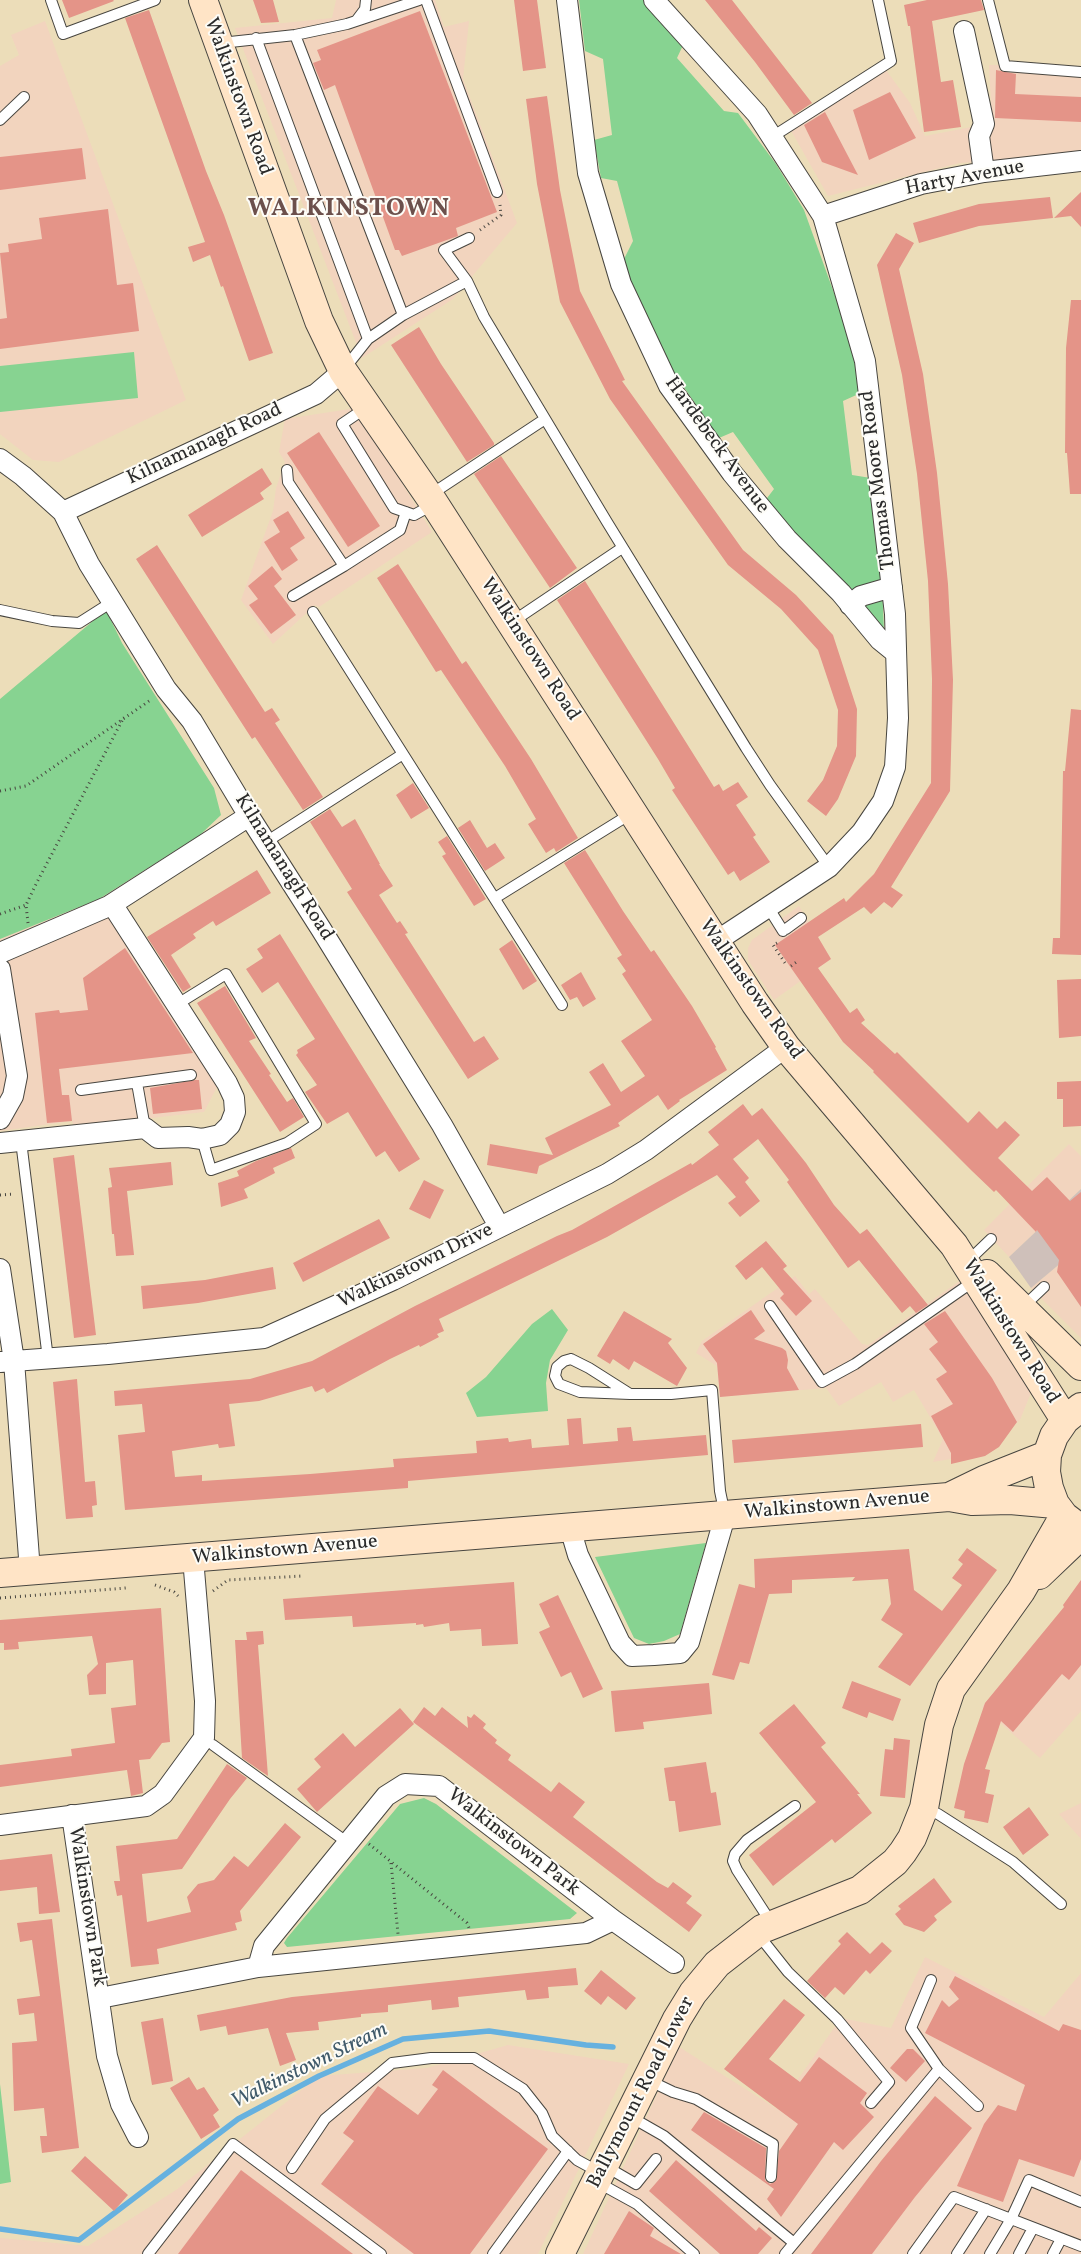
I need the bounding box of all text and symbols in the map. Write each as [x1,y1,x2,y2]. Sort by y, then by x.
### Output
street label: Walkinstown Road [197,15,277,179]
street label: Harty Avenue [903,156,1027,202]
district label: WALKINSTOWN [246,195,452,225]
street label: Hardebeck Avenue [658,373,774,519]
street label: Thomas Moore Road [856,389,902,571]
street label: Kilnamanagh Road [124,399,286,491]
street label: Walkinstown Road [474,574,584,726]
street label: Kilnamanagh Road [228,790,338,946]
street label: Walkinstown Road [693,915,807,1065]
street label: Walkinstown Drive [335,1219,497,1315]
street label: Walkinstown Road [956,1255,1064,1409]
street label: Walkinstown Avenue [743,1486,931,1526]
street label: Walkinstown Avenue [191,1531,379,1571]
street label: Walkinstown Park [442,1784,584,1902]
street label: Walkinstown Park [62,1825,110,1989]
street label: Ballymount Road Lower [583,1993,701,2193]
water label: Walkinstown Stream [228,2018,392,2116]

